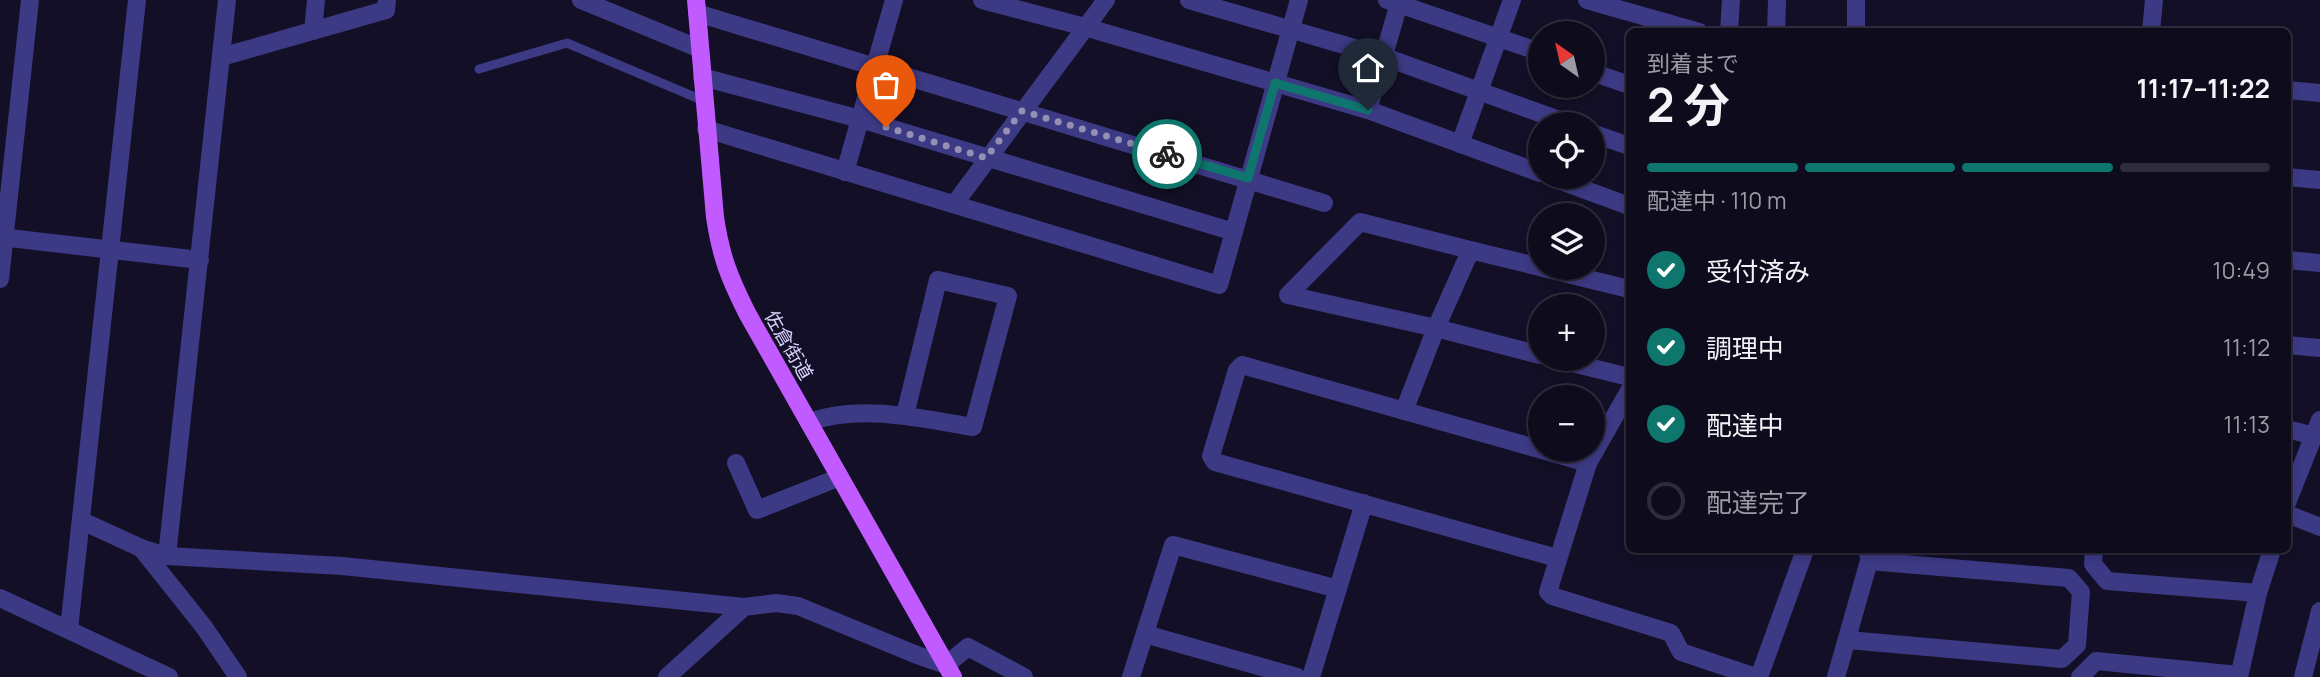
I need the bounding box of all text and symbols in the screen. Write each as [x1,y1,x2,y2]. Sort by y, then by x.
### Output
north arrow [1528,21,1605,98]
map controls [1528,21,1605,462]
pin [1338,38,1398,110]
text: 到着まで [1647,47,1739,79]
icon: home [1349,49,1387,87]
pin [856,55,916,127]
icon: bag [867,66,905,104]
text: 11:17–11:22 [2137,70,2270,106]
text: 2 分 [1647,73,1730,136]
button: locate [1528,112,1605,189]
courier [1132,119,1202,189]
icon: bike [1148,135,1186,173]
text: 配達中 · 110 m [1647,184,1786,216]
button: layers [1528,203,1605,280]
icon: check [1647,251,1685,289]
text: 受付済み [1706,253,1810,289]
text: 10:49 [2213,254,2270,286]
button: + [1528,294,1605,371]
street label: 佐倉街道 [759,306,819,384]
icon: check [1647,328,1685,366]
text: 調理中 [1706,330,1784,366]
text: 11:12 [2223,331,2270,363]
button: − [1528,385,1605,462]
icon: check [1647,405,1685,443]
text: 配達中 [1706,407,1784,443]
text: 11:13 [2223,408,2270,440]
text: 配達完了 [1706,484,1810,520]

